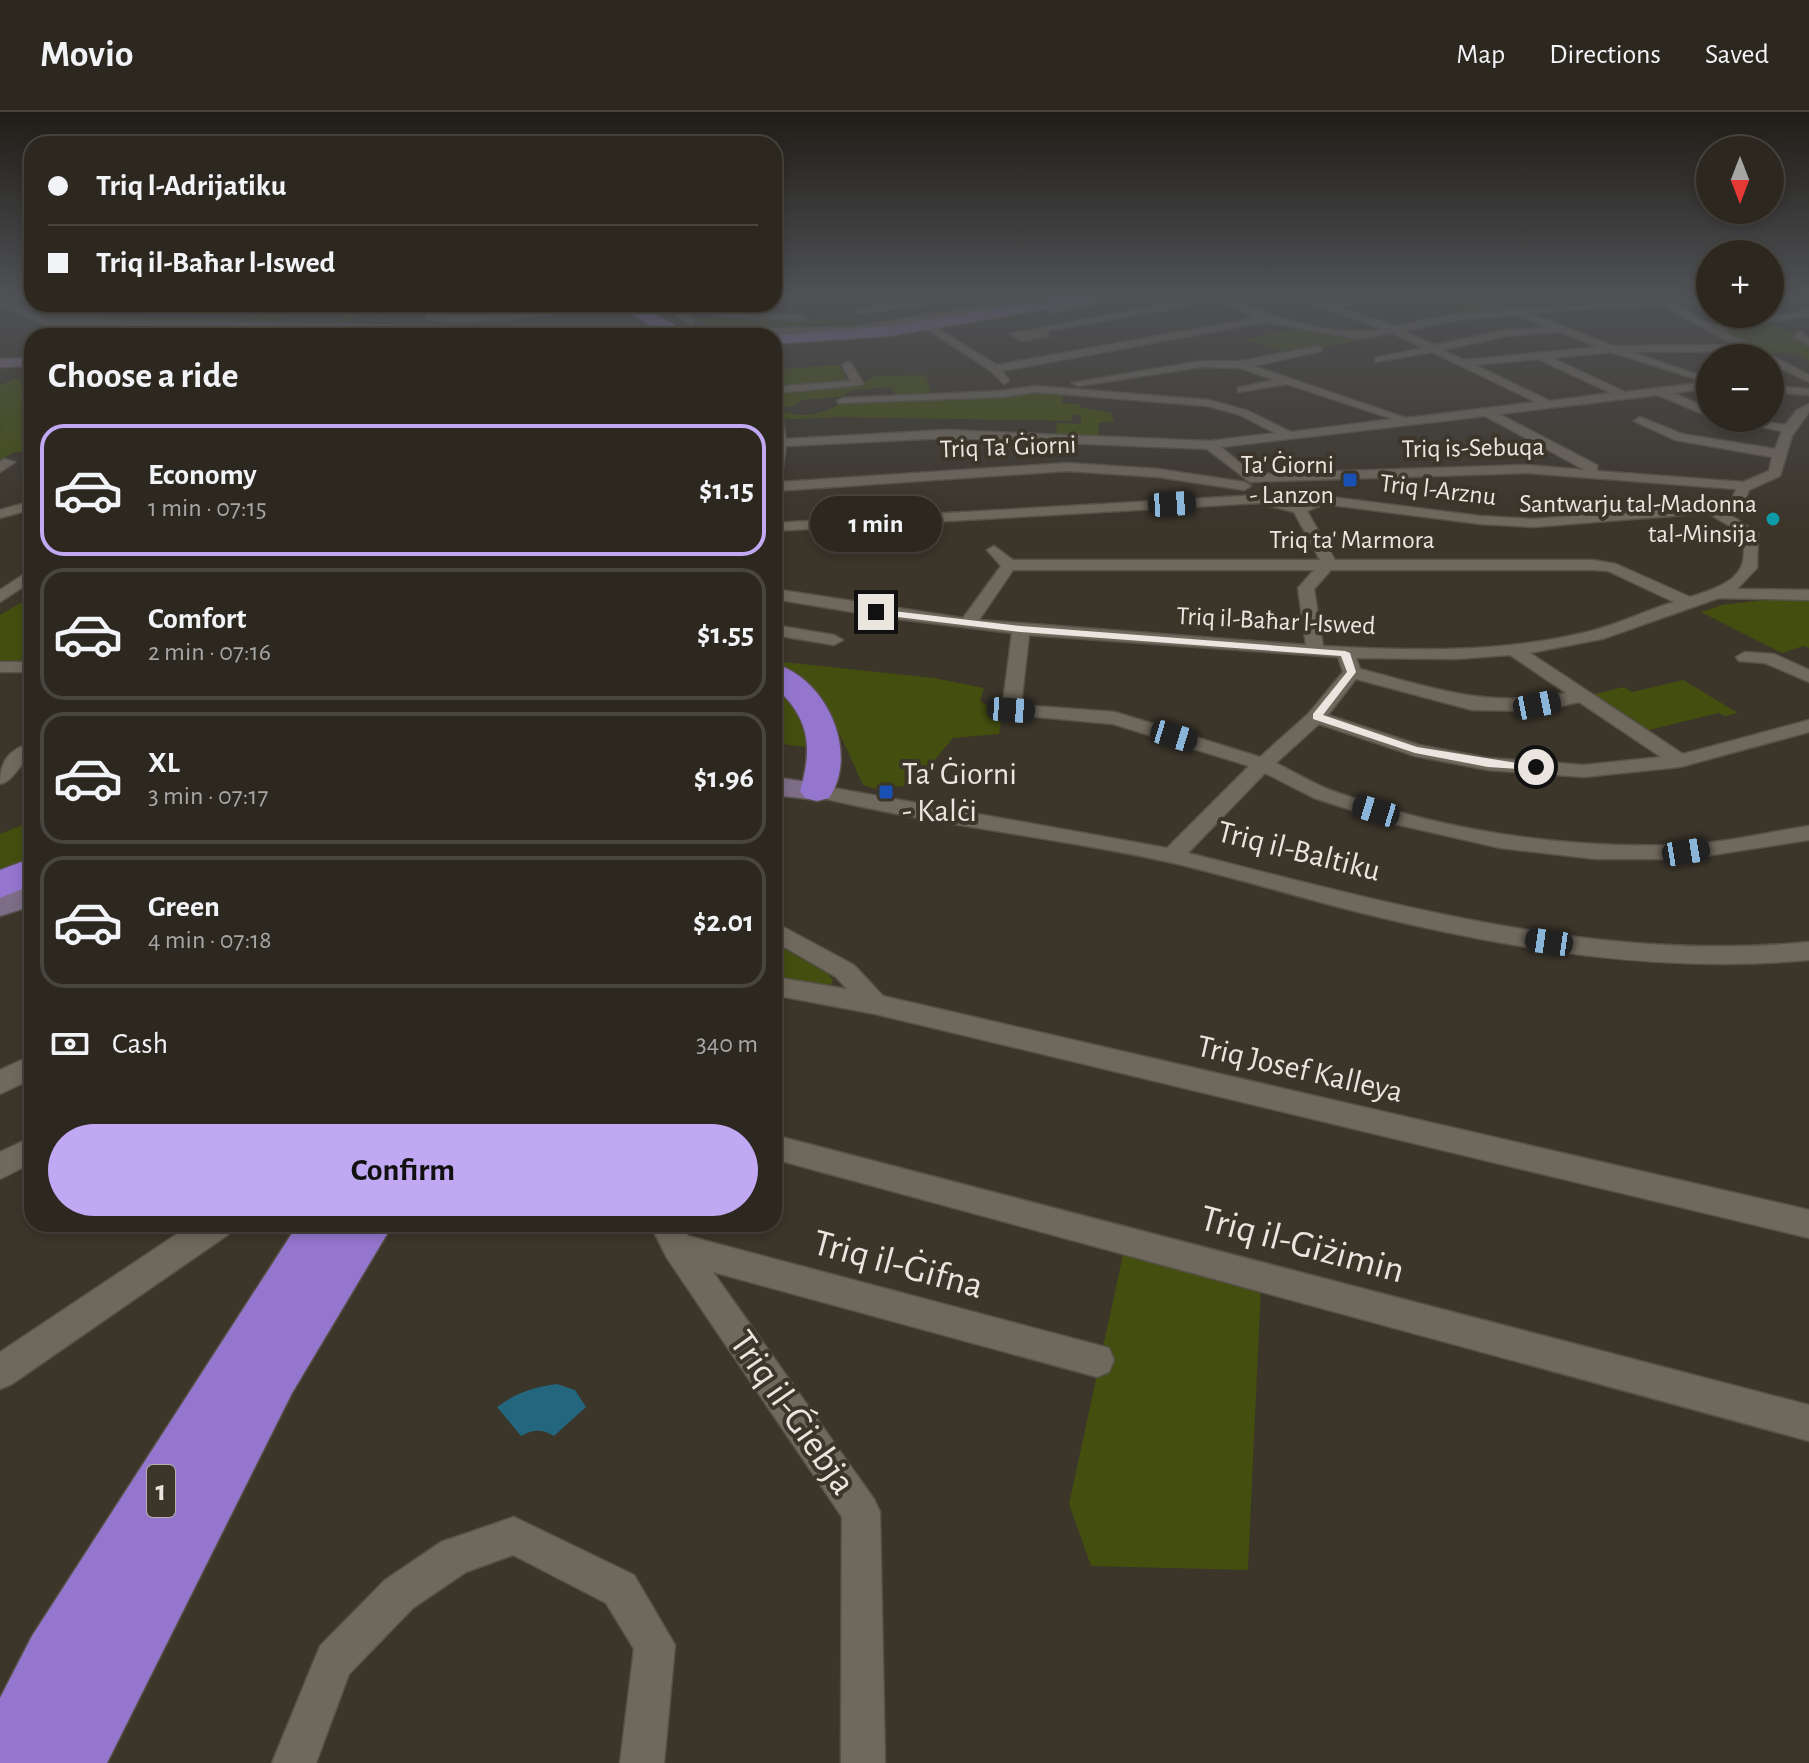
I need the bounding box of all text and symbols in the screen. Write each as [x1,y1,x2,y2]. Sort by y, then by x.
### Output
text: Movio [40,36,134,74]
text: Map [1456,41,1505,69]
text: Directions [1549,41,1661,69]
text: Saved [1705,41,1769,69]
north arrow [1696,136,1784,224]
map controls [1696,136,1784,432]
text: Triq l-Adrijatiku [96,171,286,201]
button: + [1696,240,1784,328]
text: Triq il-Baħar l-Iswed [96,248,335,278]
button: − [1696,344,1784,432]
text: Choose a ride [48,358,238,394]
street label: Triq Ta' Ġiorni [939,431,1077,462]
street label: Triq is-Sebuqa [1401,434,1545,462]
place label: Ta' Ġiorni - Lanzon [1241,451,1334,508]
icon: car [52,454,124,526]
text: Economy [148,460,257,490]
street label: Triq l-Arznu [1378,470,1498,510]
marker: Ta' Ġiorni - Lanzon [1341,471,1359,489]
text: $1.15 [699,475,754,505]
car [1147,490,1197,518]
place label: Santwarju tal-Madonna tal-Minsija [1519,491,1757,547]
text: 1 min · 07:15 [148,495,267,521]
callout: 1 min [810,496,942,552]
marker: Santwarju tal-Madonna tal-Minsija [1764,510,1782,528]
text: 1 min [849,511,903,537]
street label: Triq ta' Marmora [1269,527,1435,553]
route end [858,594,894,630]
icon: car [52,598,124,670]
street label: Triq il-Baħar l-Iswed [1176,603,1376,639]
text: Comfort [148,604,247,634]
text: $1.55 [697,619,754,649]
text: 2 min · 07:16 [148,639,271,665]
car [1511,689,1563,721]
car [986,696,1036,724]
car [1148,718,1200,754]
icon: car [52,742,124,814]
text: XL [148,748,180,778]
route start [1518,749,1554,785]
place label: Ta' Ġiorni - Kalċi [902,757,1017,827]
text: $1.96 [694,763,754,793]
text: 3 min · 07:17 [148,783,268,809]
marker: Ta' Ġiorni - Kalċi [877,783,895,801]
car [1350,793,1402,829]
street label: Triq il-Baltiku [1214,815,1384,887]
car [1660,836,1712,868]
icon: car [52,886,124,958]
text: Green [148,892,220,922]
text: $2.01 [693,907,754,937]
text: 4 min · 07:18 [148,927,272,953]
car [1524,927,1574,957]
icon: cash [48,1022,92,1066]
text: Cash [112,1029,168,1059]
street label: Triq Josef Kalleya [1194,1030,1406,1108]
text: 340 m [696,1031,758,1057]
button: Confirm [48,1124,758,1216]
street label: Triq il-Giżimin [1196,1200,1408,1290]
street label: Triq il-Ġifna [809,1221,988,1306]
street label: Triq il-Ǵiebja [722,1322,865,1502]
road number: 1 [147,1465,175,1517]

